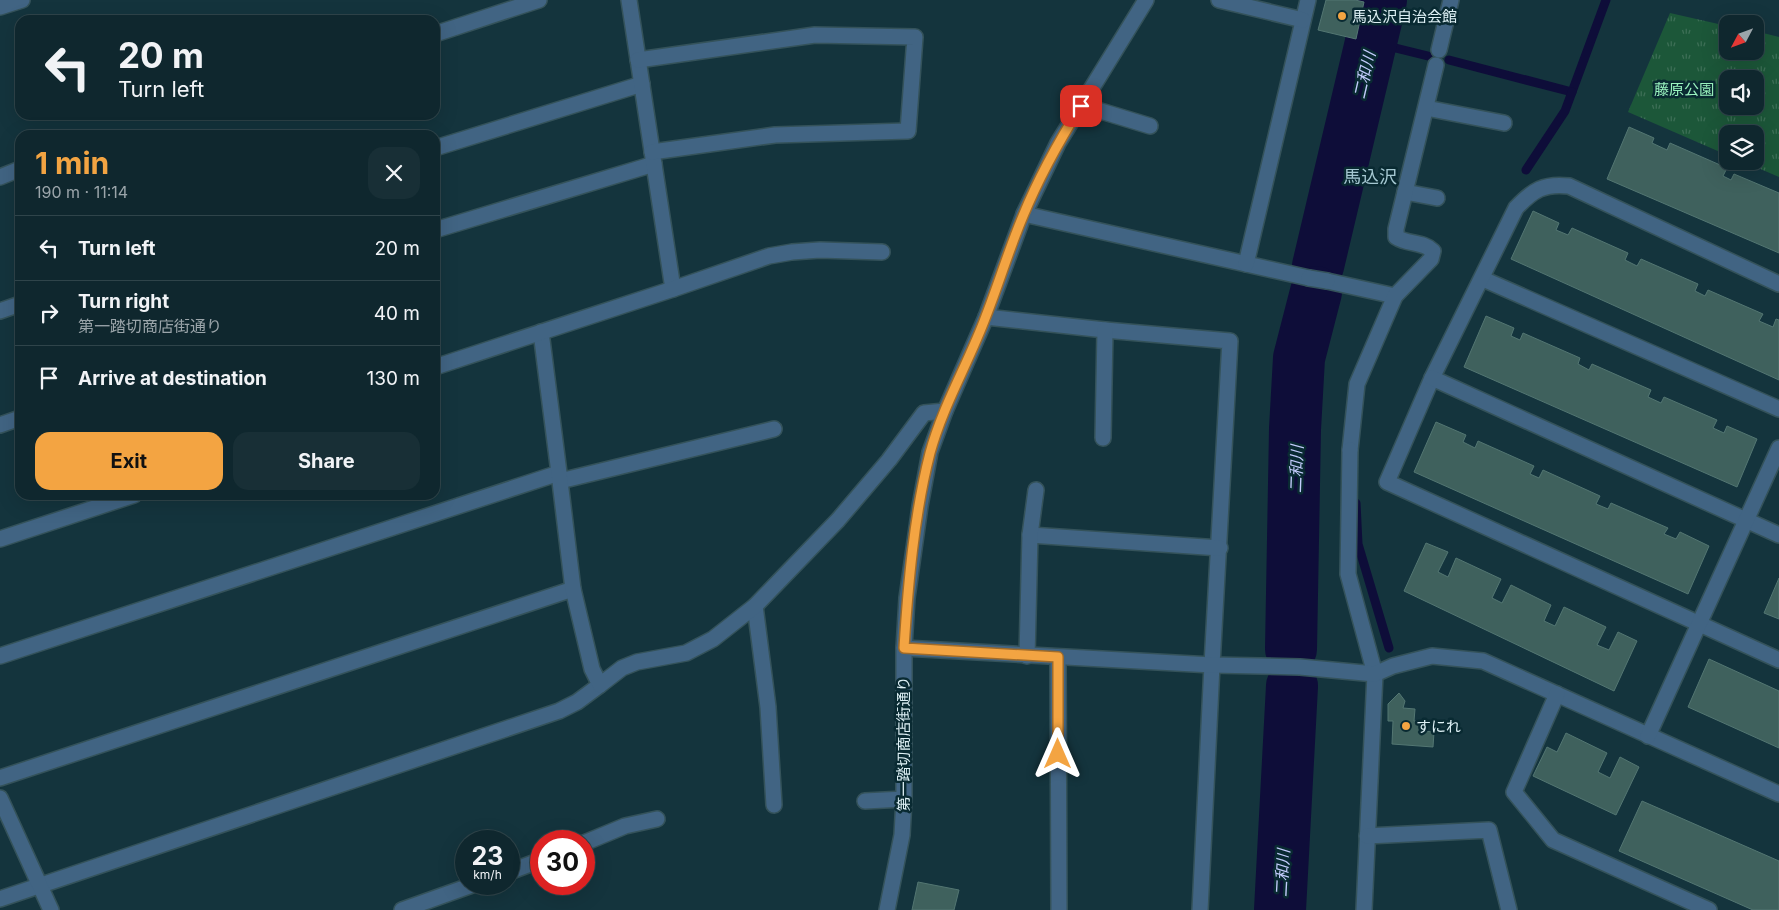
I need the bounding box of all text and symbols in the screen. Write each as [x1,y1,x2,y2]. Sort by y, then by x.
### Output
place label: 馬込沢自治会館 [1352,7,1457,26]
marker: 馬込沢自治会館 [1336,10,1348,22]
north arrow [1719,15,1764,60]
map controls [1719,15,1764,170]
text: 20 m [118,34,204,76]
icon: left [35,35,100,100]
water label: 二和川 [1349,47,1380,101]
button: sound [1719,70,1764,115]
text: Turn left [118,76,204,102]
park label: 藤原公園 [1654,80,1714,99]
pin [1060,85,1102,127]
icon: arrive [1067,92,1095,120]
button: layers [1719,125,1764,170]
text: 1 min [35,145,109,181]
button: close [368,147,420,199]
district label: 馬込沢 [1343,166,1397,187]
text: 190 m · 11:14 [35,182,128,202]
icon: left [35,234,63,262]
text: Turn left [78,237,156,260]
text: 20 m [374,237,420,260]
text: Turn right [78,290,169,313]
icon: right [35,299,63,327]
text: 40 m [374,302,420,325]
text: 第一踏切商店街通り [78,316,222,336]
icon: arrive [35,364,63,392]
text: Arrive at destination [78,367,267,390]
text: 130 m [367,367,420,390]
button: Exit [35,432,223,490]
button: Share [233,432,420,490]
water label: 二和川 [1285,443,1307,493]
street label: 第一踏切商店街通り [894,676,913,812]
place label: すにれ [1416,717,1461,736]
marker: すにれ [1400,720,1412,732]
position arrow [1031,727,1083,779]
speed limit sign: 30 [530,830,595,895]
text: 23 [472,841,503,871]
water label: 二和川 [1271,847,1293,897]
text: km/h [473,867,502,882]

